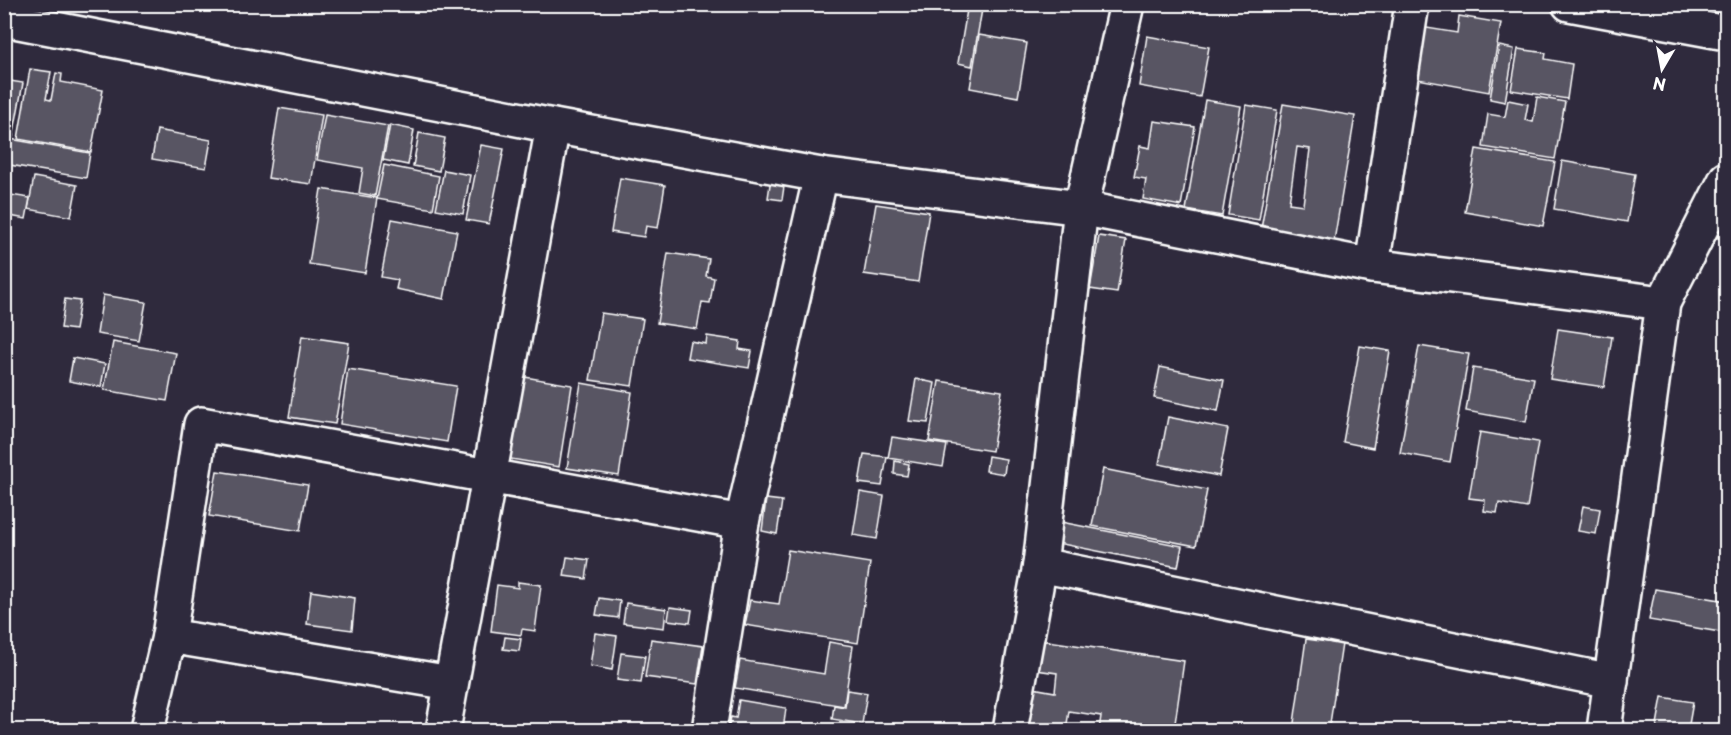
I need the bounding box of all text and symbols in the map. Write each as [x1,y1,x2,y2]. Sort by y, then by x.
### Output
north arrow [1632,39,1692,99]
text: N [1651,72,1668,98]

